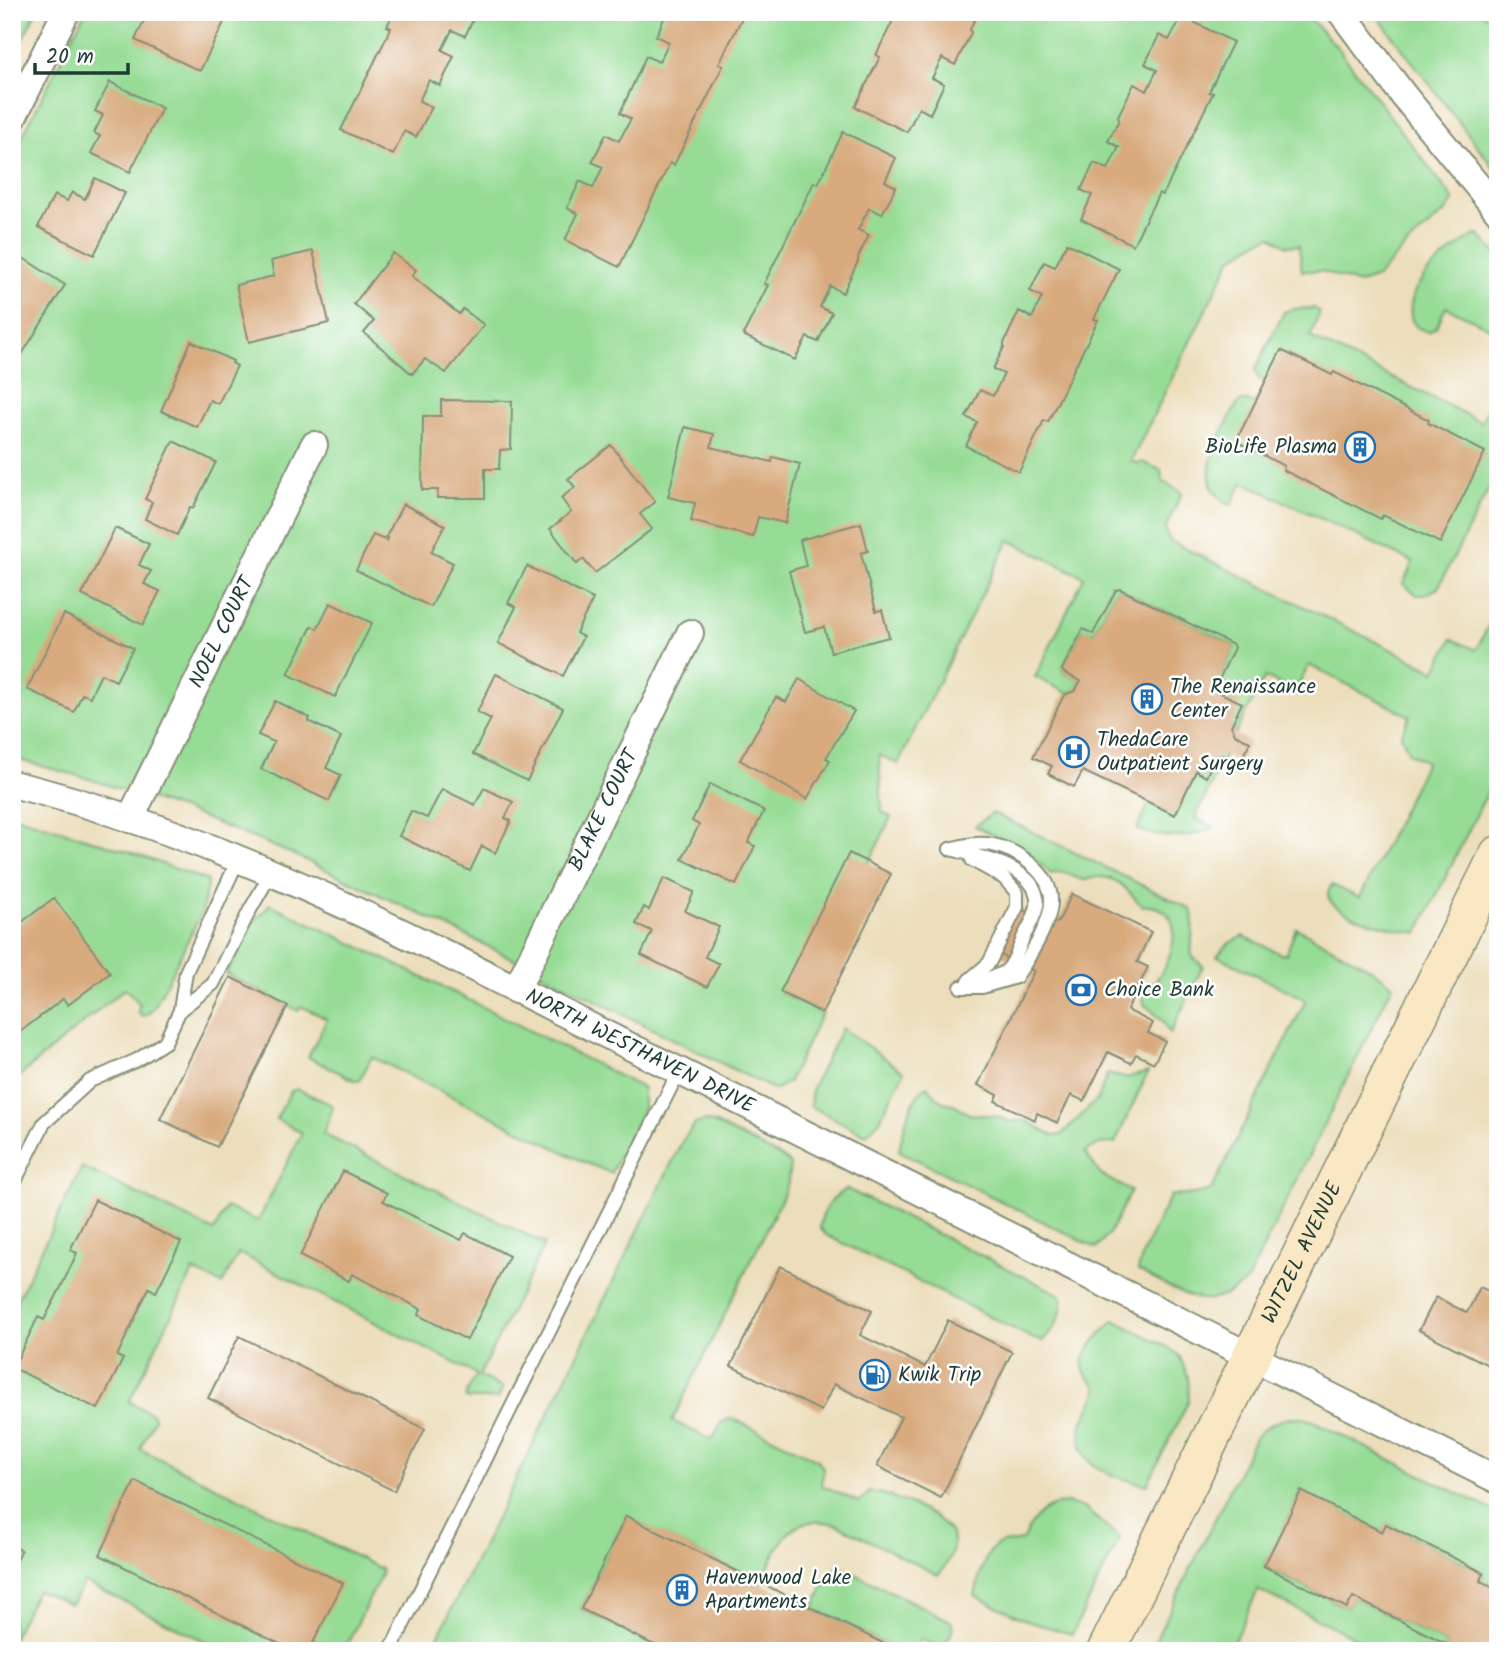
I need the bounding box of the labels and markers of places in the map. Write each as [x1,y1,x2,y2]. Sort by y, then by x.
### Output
building icon: BioLife Plasma [1343,430,1377,464]
place label: BioLife Plasma [1205,431,1337,464]
place label: The Renaissance Center [1170,671,1316,728]
building icon: The Renaissance Center [1130,682,1164,716]
place label: ThedaCare Outpatient Surgery [1097,724,1263,781]
hospital icon: ThedaCare Outpatient Surgery [1057,735,1091,769]
bank icon: Choice Bank [1064,973,1098,1007]
place label: Choice Bank [1104,974,1214,1007]
fuel station icon: Kwik Trip [858,1358,892,1392]
place label: Kwik Trip [898,1359,981,1392]
place label: Havenwood Lake Apartments [705,1562,852,1619]
building icon: Havenwood Lake Apartments [665,1573,699,1607]

